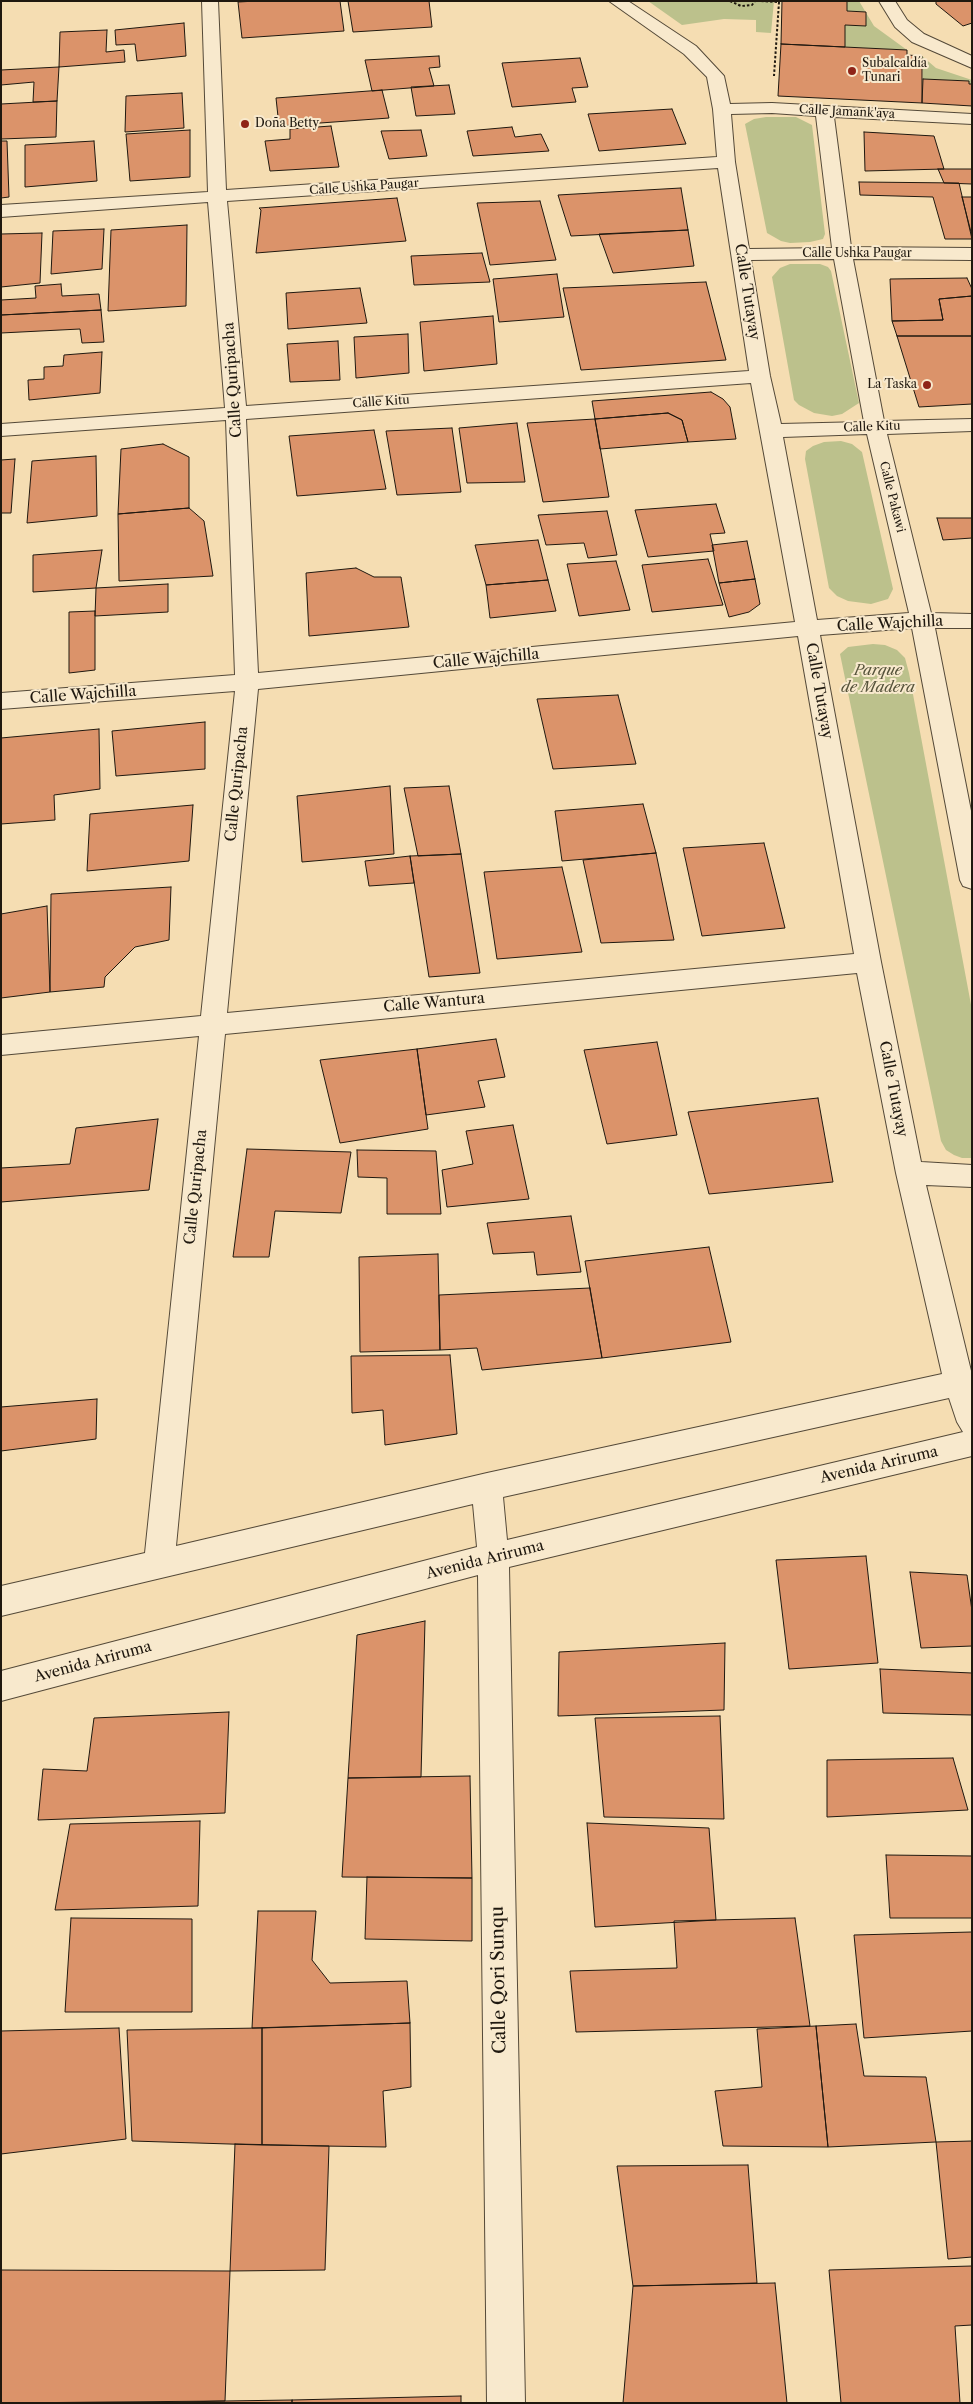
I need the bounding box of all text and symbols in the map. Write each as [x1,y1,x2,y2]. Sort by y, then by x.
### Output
place label: Subalcaldía Tunari [862,57,927,85]
marker: Subalcaldía Tunari [846,65,858,77]
street label: Calle Jamank'aya [799,102,895,122]
place label: Doña Betty [255,117,319,131]
marker: Doña Betty [239,118,251,130]
street label: Calle Ushka Paugar [309,176,419,198]
street label: Calle Tutayay [730,242,764,342]
street label: Calle Ushka Paugar [802,247,912,261]
street label: Calle Quripacha [220,322,246,438]
place label: La Taska [867,378,917,392]
marker: La Taska [921,379,933,391]
street label: Calle Kitu [352,393,410,411]
street label: Calle Kitu [843,419,901,435]
street label: Calle Pakawi [876,460,908,534]
street label: Calle Wajchilla [836,612,944,636]
street label: Calle Tutayay [802,641,836,741]
street label: Calle Wajchilla [432,645,540,673]
park label: Parque de Madera [841,662,915,697]
street label: Calle Wajchilla [29,682,137,708]
street label: Calle Quripacha [222,726,252,842]
street label: Calle Wantura [382,990,486,1016]
street label: Calle Tutayay [875,1039,911,1139]
street label: Calle Quripacha [181,1129,211,1245]
street label: Avenida Ariruma [818,1443,940,1487]
street label: Avenida Ariruma [424,1537,546,1583]
street label: Avenida Ariruma [32,1638,154,1686]
street label: Calle Qori Sunqu [487,1906,511,2054]

